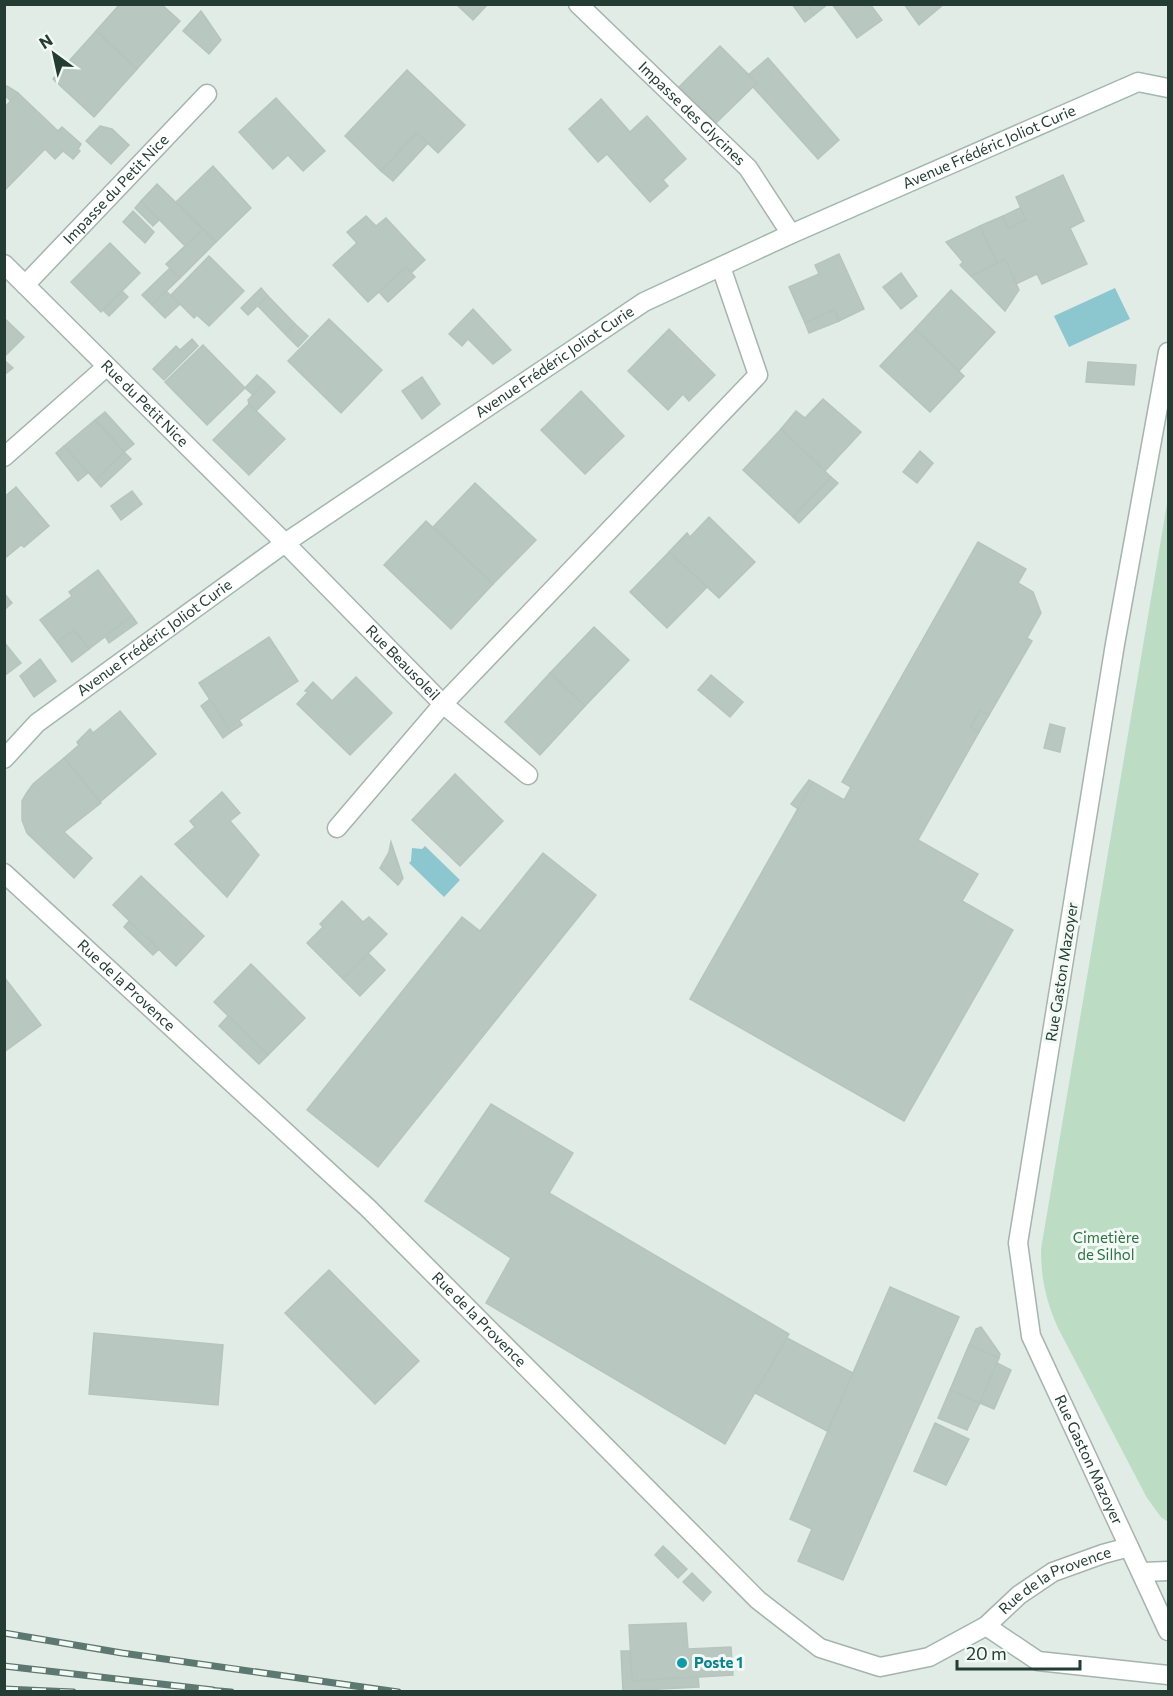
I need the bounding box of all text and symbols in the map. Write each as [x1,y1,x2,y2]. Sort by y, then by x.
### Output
north arrow [24,24,84,84]
text: N [35,30,56,52]
street label: Impasse des Glycines [635,57,750,169]
street label: Avenue Frédéric Joliot Curie [899,100,1078,192]
street label: Impasse du Petit Nice [59,130,172,247]
street label: Avenue Frédéric Joliot Curie [471,302,637,421]
street label: Rue du Petit Nice [98,356,193,450]
street label: Avenue Frédéric Joliot Curie [73,575,235,699]
street label: Rue Beausoleil [363,621,444,704]
street label: Rue Gaston Mazoyer [1041,901,1081,1043]
street label: Rue de la Provence [74,935,179,1034]
park label: Cimetière de Silhol [1073,1228,1139,1263]
street label: Rue de la Provence [429,1268,531,1370]
street label: Rue Gaston Mazoyer [1052,1392,1127,1527]
street label: Rue de la Provence [994,1542,1113,1617]
scale bar [957,1633,1080,1671]
text: 20 m [966,1642,1007,1664]
place label: Poste 1 [694,1653,743,1671]
marker: Poste 1 [675,1656,689,1670]

